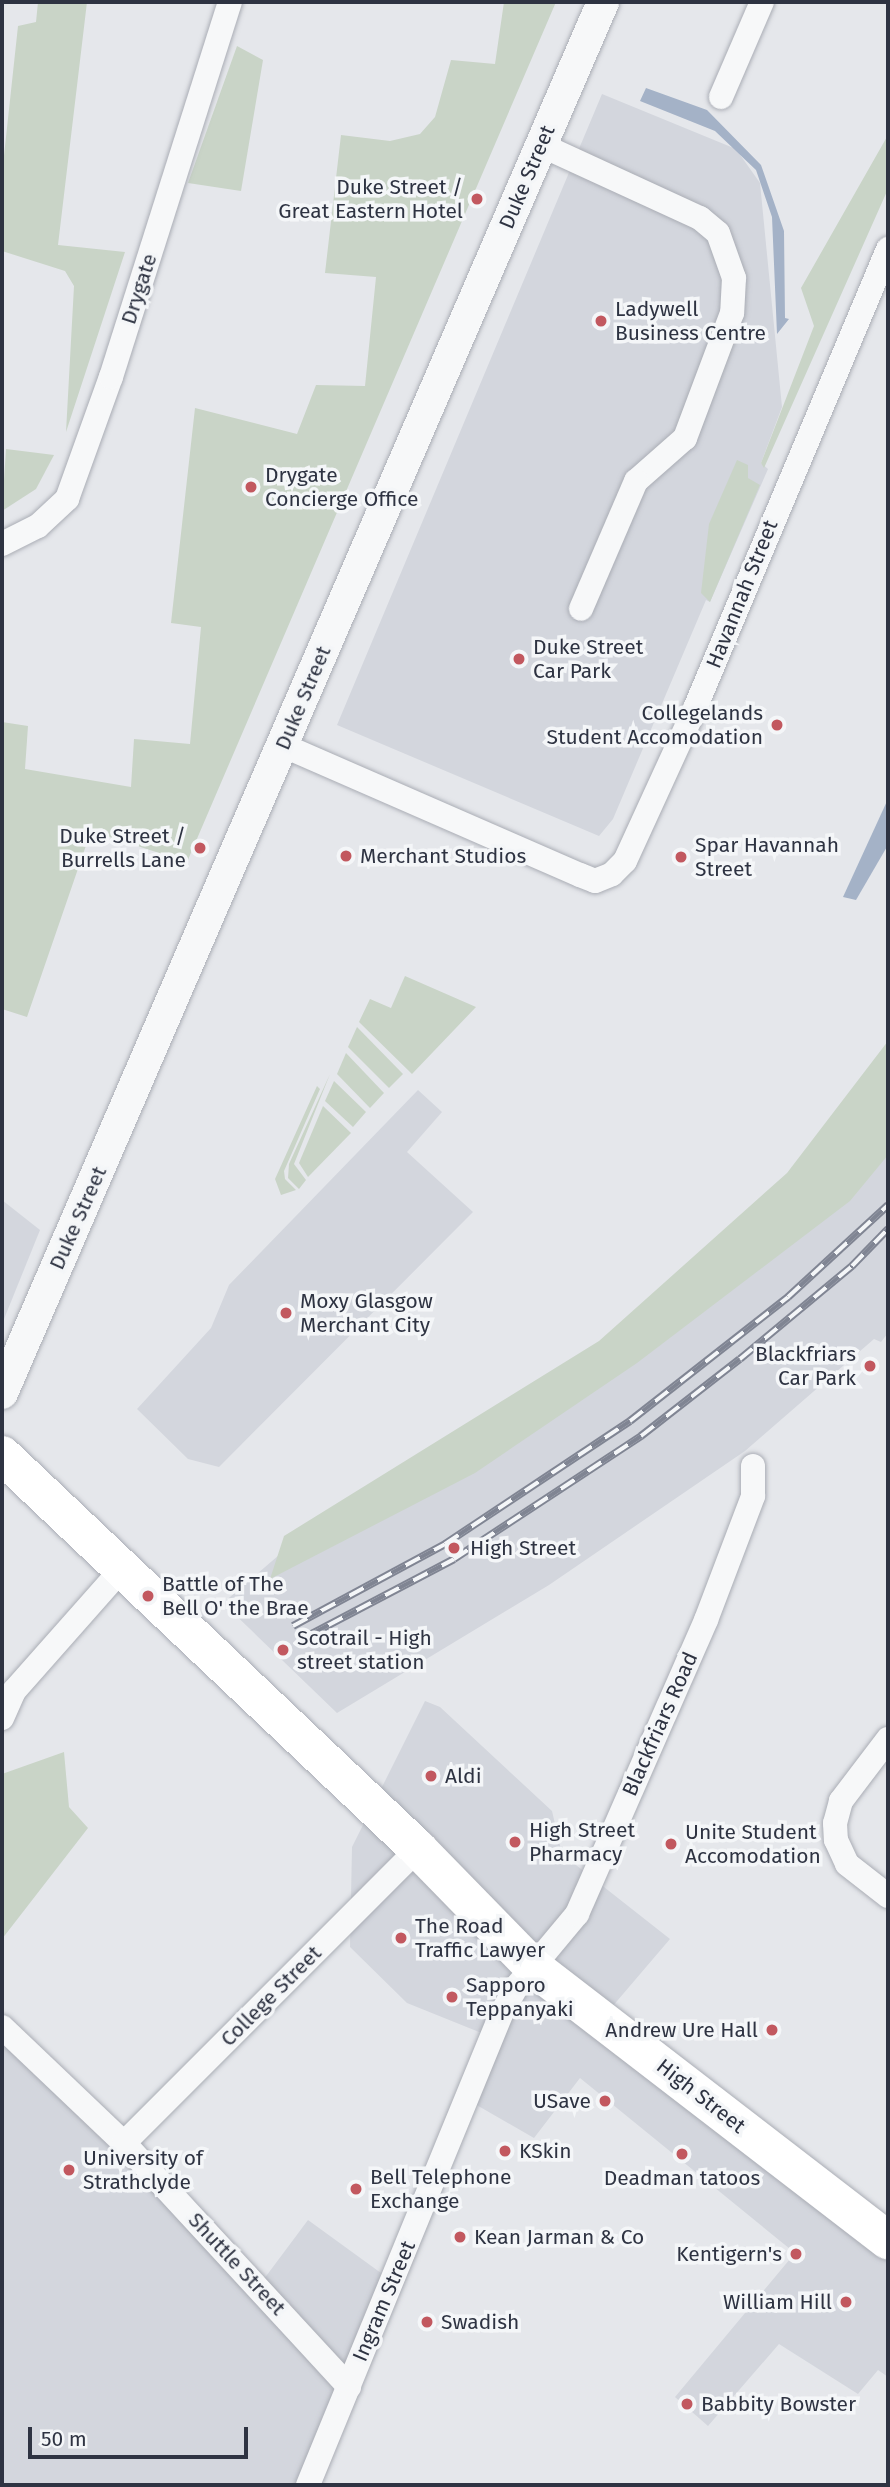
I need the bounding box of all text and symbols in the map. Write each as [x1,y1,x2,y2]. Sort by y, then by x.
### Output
street label: Duke Street [494,121,560,233]
place label: Duke Street / Great Eastern Hotel [278,174,463,224]
marker: Duke Street / Great Eastern Hotel [469,191,485,207]
street label: Drygate [116,251,162,327]
place label: Ladywell Business Centre [615,296,766,346]
marker: Ladywell Business Centre [593,313,609,329]
place label: Drygate Concierge Office [265,462,418,512]
marker: Drygate Concierge Office [243,479,259,495]
street label: Havannah Street [701,516,783,672]
place label: Duke Street Car Park [533,634,643,684]
street label: Duke Street [270,642,336,754]
marker: Duke Street Car Park [511,651,527,667]
place label: Collegelands Student Accomodation [546,700,763,750]
marker: Collegelands Student Accomodation [769,717,785,733]
place label: Duke Street / Burrells Lane [59,823,186,873]
place label: Spar Havannah Street [695,832,839,882]
marker: Duke Street / Burrells Lane [192,840,208,856]
place label: Merchant Studios [360,843,526,869]
marker: Merchant Studios [338,848,354,864]
marker: Spar Havannah Street [673,849,689,865]
street label: Duke Street [44,1162,112,1274]
place label: Moxy Glasgow Merchant City [300,1288,433,1338]
marker: Moxy Glasgow Merchant City [278,1305,294,1321]
place label: Blackfriars Car Park [755,1341,856,1391]
marker: Blackfriars Car Park [862,1358,878,1374]
place label: High Street [470,1535,576,1561]
marker: High Street [444,1538,464,1558]
place label: Battle of The Bell O' the Brae [162,1571,309,1621]
marker: Battle of The Bell O' the Brae [140,1588,156,1604]
place label: Scotrail - High street station [297,1625,432,1675]
marker: Scotrail - High street station [275,1642,291,1658]
street label: Blackfriars Road [617,1648,703,1800]
place label: Aldi [445,1763,482,1789]
marker: Aldi [423,1768,439,1784]
place label: High Street Pharmacy [529,1817,635,1867]
place label: Unite Student Accomodation [685,1819,821,1869]
marker: High Street Pharmacy [507,1834,523,1850]
marker: Unite Student Accomodation [663,1836,679,1852]
place label: The Road Traffic Lawyer [415,1913,545,1963]
marker: The Road Traffic Lawyer [393,1930,409,1946]
street label: College Street [215,1940,327,2052]
place label: Sapporo Teppanyaki [466,1972,574,2022]
marker: Sapporo Teppanyaki [444,1989,460,2005]
place label: Andrew Ure Hall [605,2017,758,2043]
marker: Andrew Ure Hall [764,2022,780,2038]
street label: High Street [651,2053,751,2139]
place label: USave [533,2088,591,2114]
marker: USave [597,2093,613,2109]
place label: KSkin [519,2138,572,2164]
marker: KSkin [497,2143,513,2159]
place label: University of Strathclyde [83,2145,203,2195]
marker: Deadman tatoos [674,2146,690,2162]
marker: University of Strathclyde [61,2162,77,2178]
place label: Bell Telephone Exchange [370,2164,512,2214]
place label: Deadman tatoos [604,2165,760,2191]
marker: Bell Telephone Exchange [348,2181,364,2197]
street label: Shuttle Street [183,2208,291,2320]
place label: Kean Jarman & Co [474,2224,644,2250]
marker: Kean Jarman & Co [452,2229,468,2245]
street label: Ingram Street [347,2237,421,2365]
place label: Kentigern's [676,2241,782,2267]
marker: Kentigern's [788,2246,804,2262]
place label: William Hill [723,2289,832,2315]
marker: William Hill [838,2294,854,2310]
place label: Swadish [441,2309,519,2335]
marker: Swadish [419,2314,435,2330]
place label: Babbity Bowster [701,2391,856,2417]
marker: Babbity Bowster [679,2396,695,2412]
scale bar [32,2414,252,2458]
text: 50 m [41,2426,87,2452]

